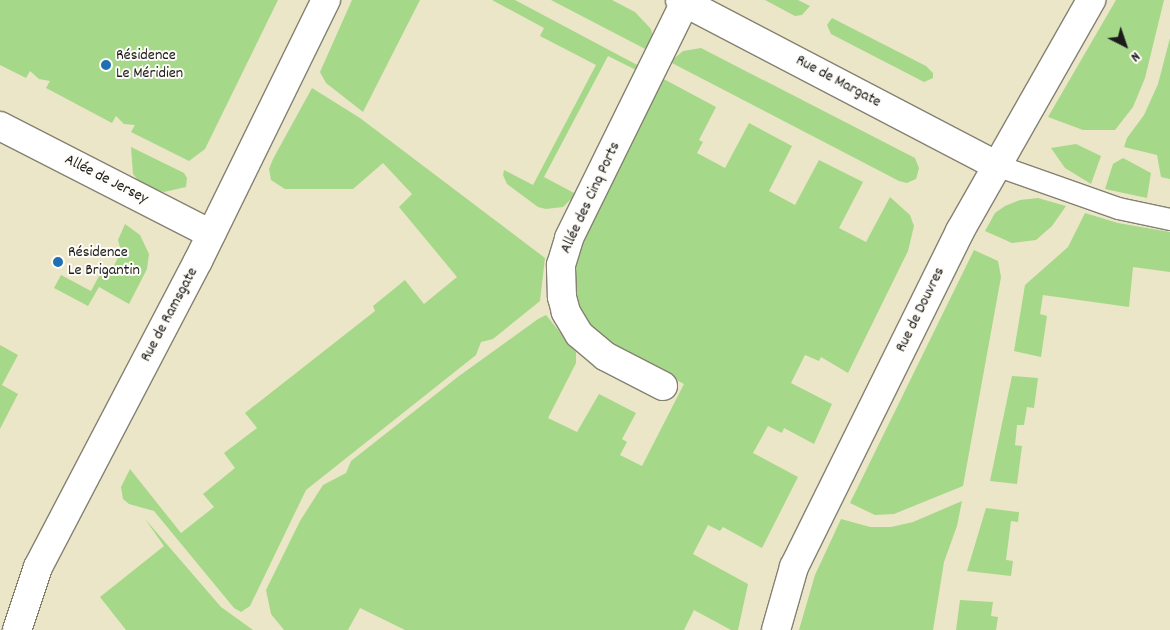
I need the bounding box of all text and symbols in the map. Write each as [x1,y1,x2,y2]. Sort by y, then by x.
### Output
north arrow [1100,20,1150,70]
place label: Résidence Le Méridien [116,46,183,84]
text: N [1126,46,1144,66]
street label: Rue de Margate [792,51,884,113]
marker: Résidence Le Méridien [100,59,112,71]
street label: Allée des Cinq Ports [557,139,625,257]
street label: Allée de Jersey [61,151,151,209]
place label: Résidence Le Brigantin [68,243,140,281]
marker: Résidence Le Brigantin [52,256,64,268]
street label: Rue de Douvres [892,264,950,356]
street label: Rue de Ramsgate [137,265,203,365]

